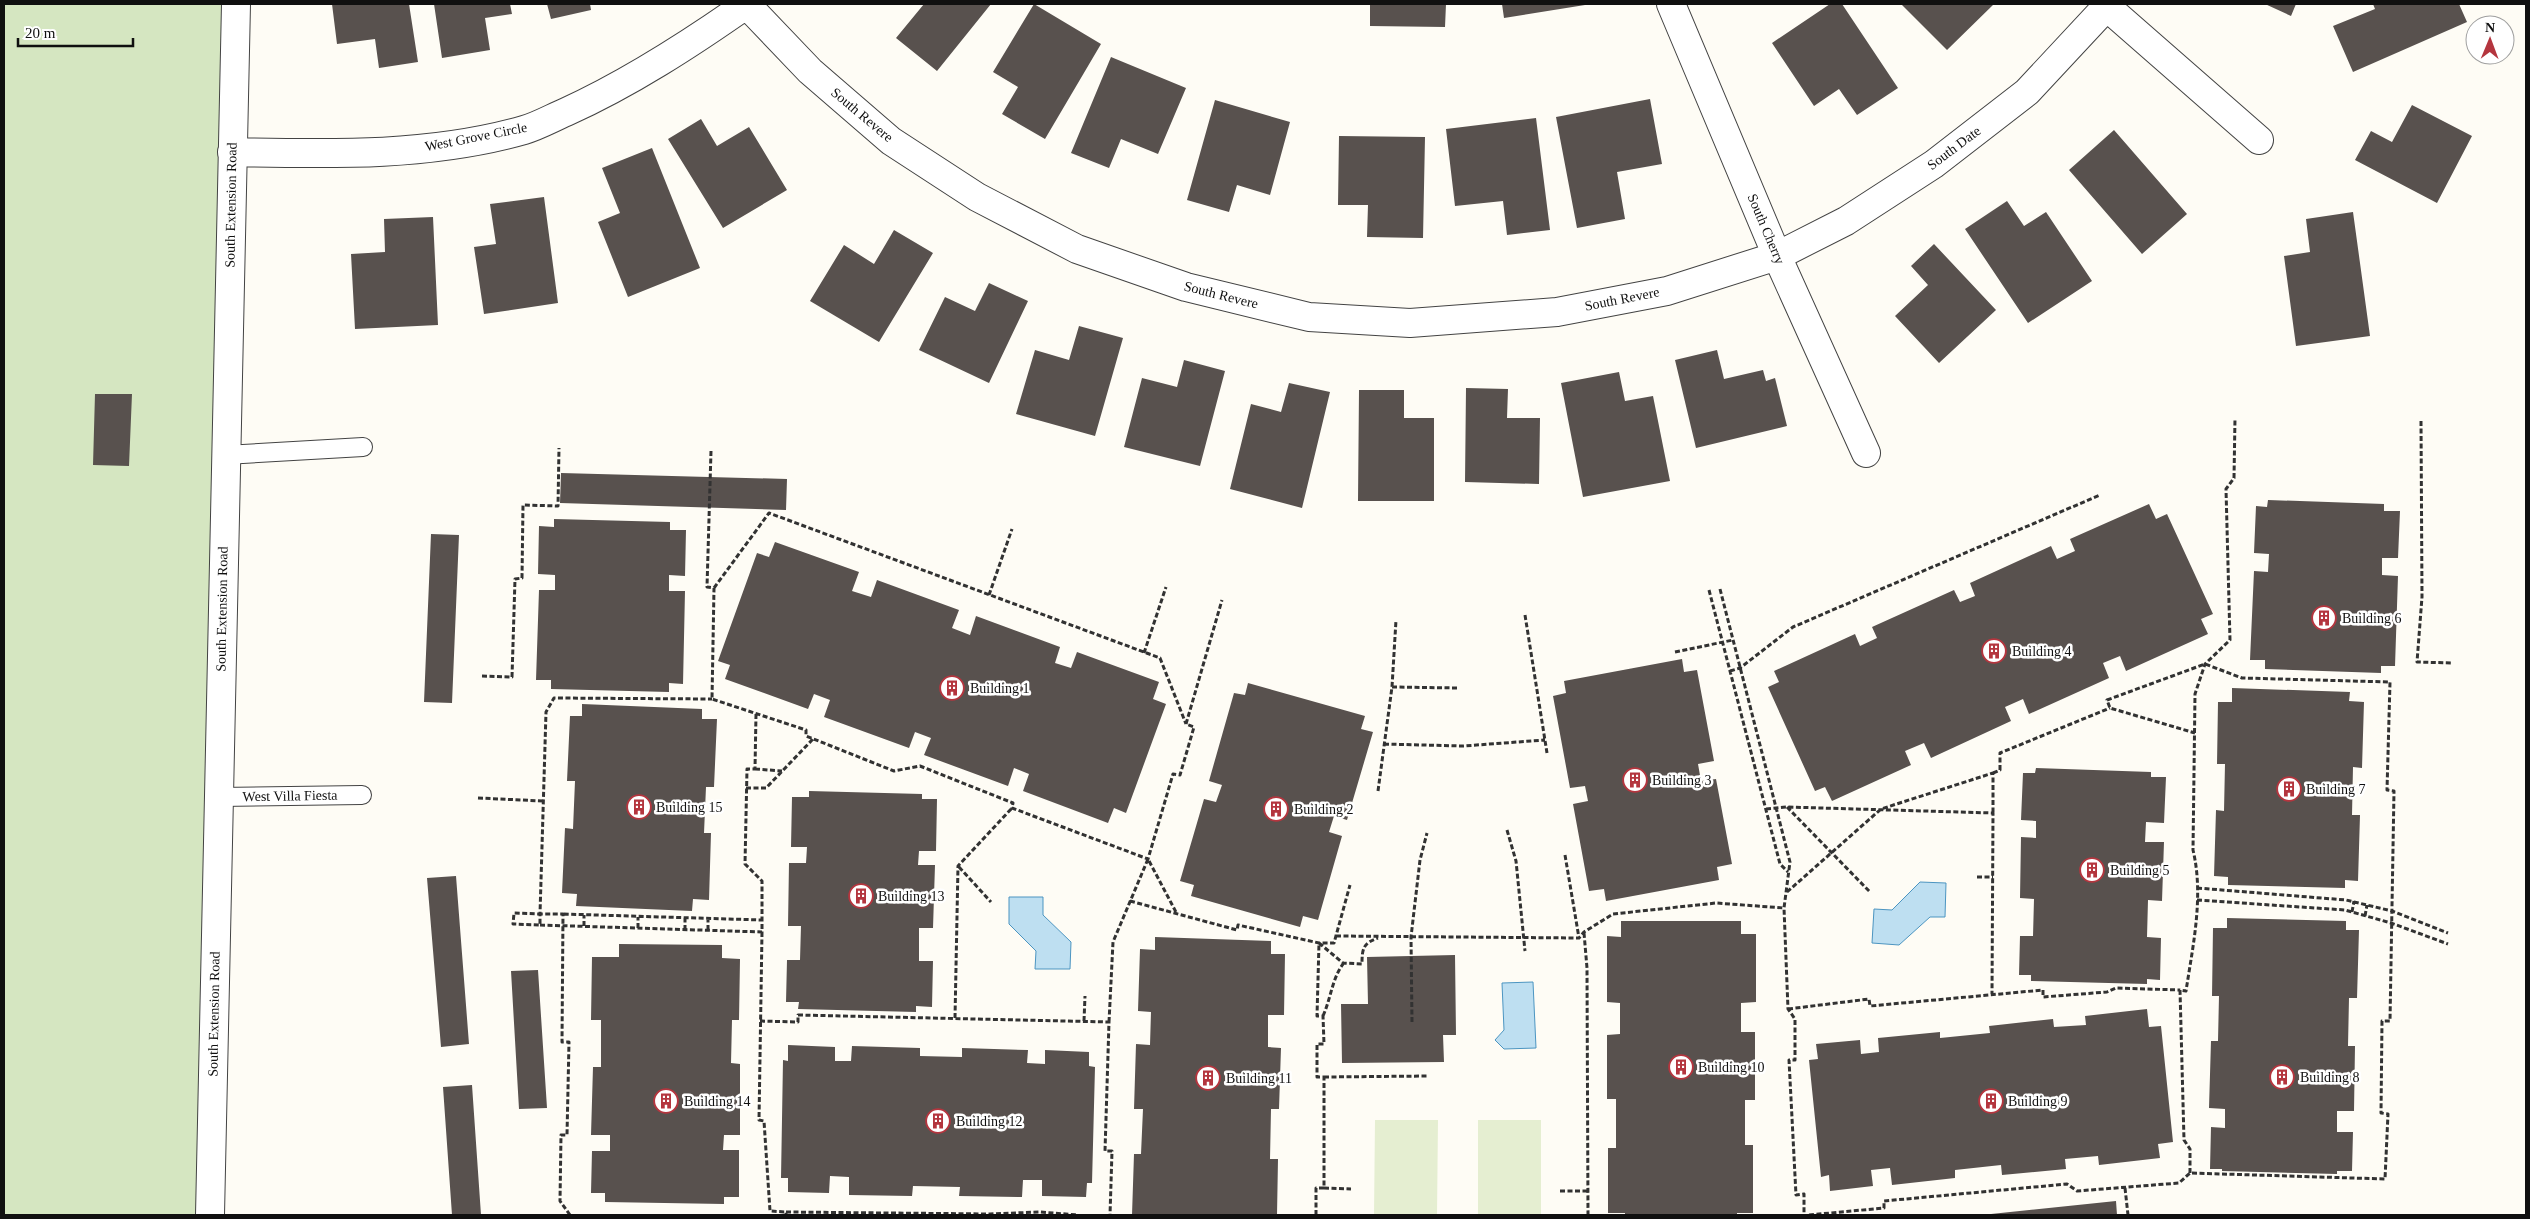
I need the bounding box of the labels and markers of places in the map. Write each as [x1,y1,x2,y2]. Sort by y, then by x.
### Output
building icon: Building 6 [2311,605,2337,631]
place label: Building 6 [2342,611,2402,626]
building icon: Building 4 [1981,638,2007,664]
place label: Building 4 [2012,644,2072,659]
building icon: Building 1 [939,675,965,701]
place label: Building 1 [970,681,1030,696]
building icon: Building 3 [1622,767,1648,793]
place label: Building 3 [1652,773,1712,788]
building icon: Building 7 [2276,776,2302,802]
place label: Building 7 [2306,782,2366,797]
building icon: Building 15 [626,794,652,820]
building icon: Building 2 [1263,796,1289,822]
place label: Building 15 [656,800,723,815]
place label: Building 2 [1294,802,1354,817]
building icon: Building 5 [2079,857,2105,883]
place label: Building 5 [2110,863,2170,878]
building icon: Building 13 [848,883,874,909]
place label: Building 13 [878,889,945,904]
building icon: Building 10 [1668,1054,1694,1080]
place label: Building 10 [1698,1060,1765,1075]
building icon: Building 8 [2269,1064,2295,1090]
building icon: Building 11 [1195,1065,1221,1091]
place label: Building 8 [2300,1070,2360,1085]
place label: Building 11 [1226,1071,1292,1086]
building icon: Building 14 [653,1088,679,1114]
building icon: Building 9 [1978,1088,2004,1114]
place label: Building 14 [684,1094,751,1109]
place label: Building 9 [2008,1094,2068,1109]
building icon: Building 12 [925,1108,951,1134]
place label: Building 12 [956,1114,1023,1129]

